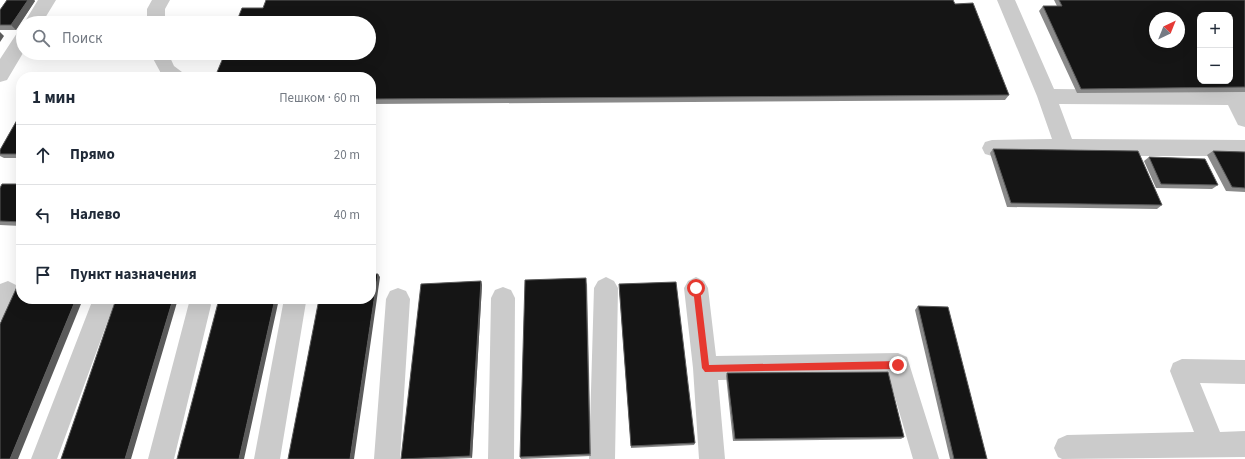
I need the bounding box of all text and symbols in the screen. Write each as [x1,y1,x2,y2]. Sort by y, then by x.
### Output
north arrow [1149,12,1185,48]
map controls [1197,12,1233,84]
button: + [1197,12,1233,48]
search box [16,16,376,60]
icon: search [30,27,52,49]
text: Поиск [62,28,103,49]
button: − [1197,48,1233,84]
text: 1 мин [32,86,75,110]
text: Пешком · 60 m [279,89,360,107]
icon: ahead [32,144,54,166]
text: Прямо [70,144,115,165]
text: 20 m [334,146,360,164]
icon: left [32,204,54,226]
text: Налево [70,204,121,225]
text: 40 m [334,206,360,224]
icon: arrive [32,264,54,286]
text: Пункт назначения [70,264,197,285]
route start [687,279,705,297]
route end [889,356,907,374]

